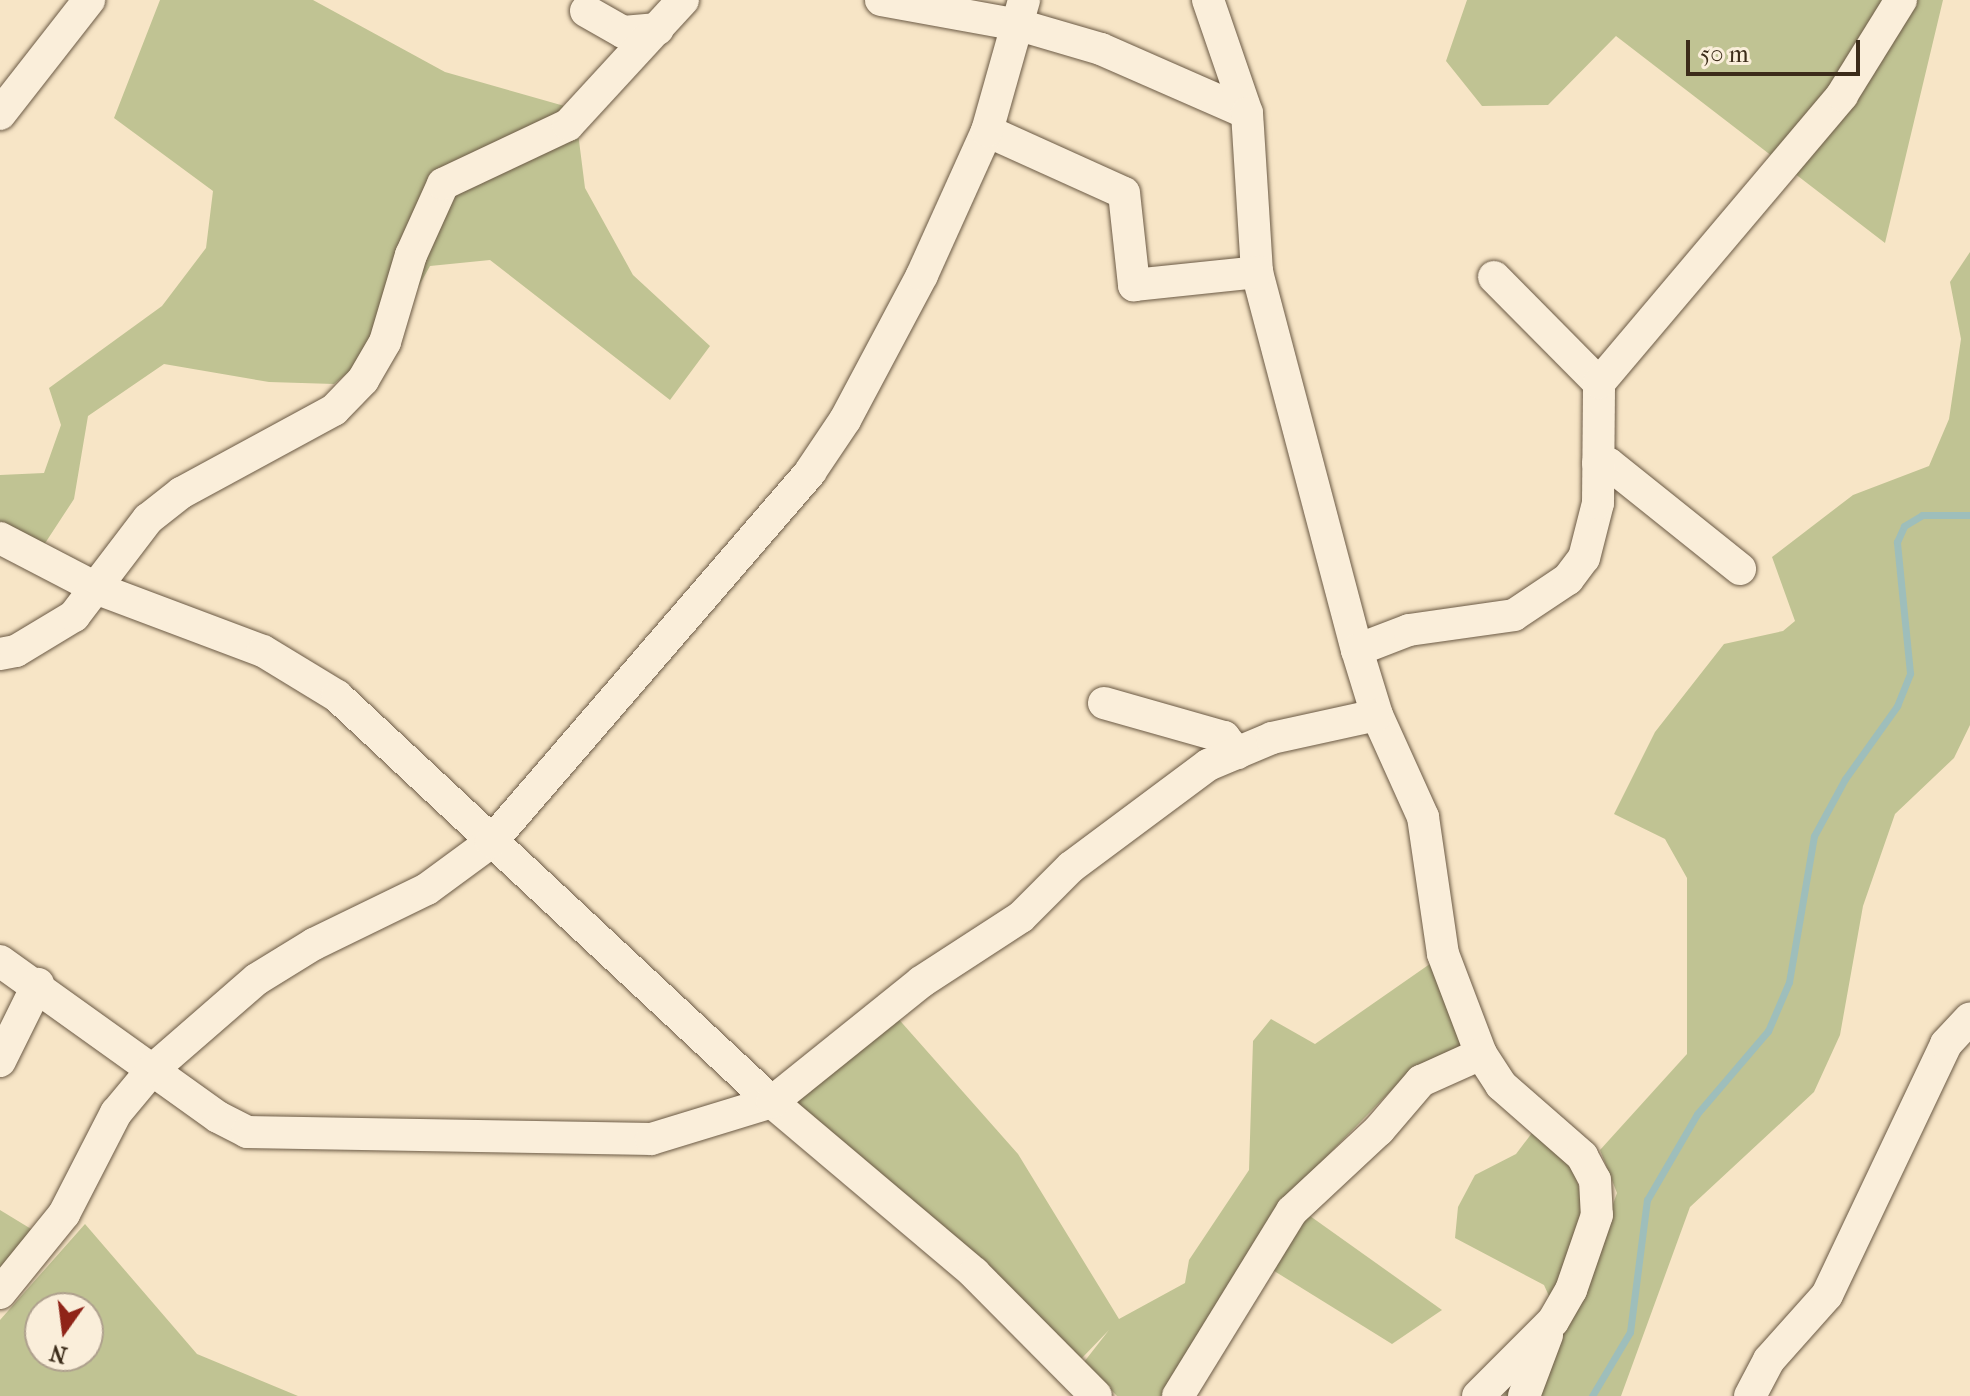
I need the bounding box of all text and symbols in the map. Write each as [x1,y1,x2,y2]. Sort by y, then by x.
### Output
scale bar [1690,24,1864,74]
text: 50 m [1700,40,1749,68]
north arrow [24,1292,104,1372]
text: N [47,1339,70,1368]

